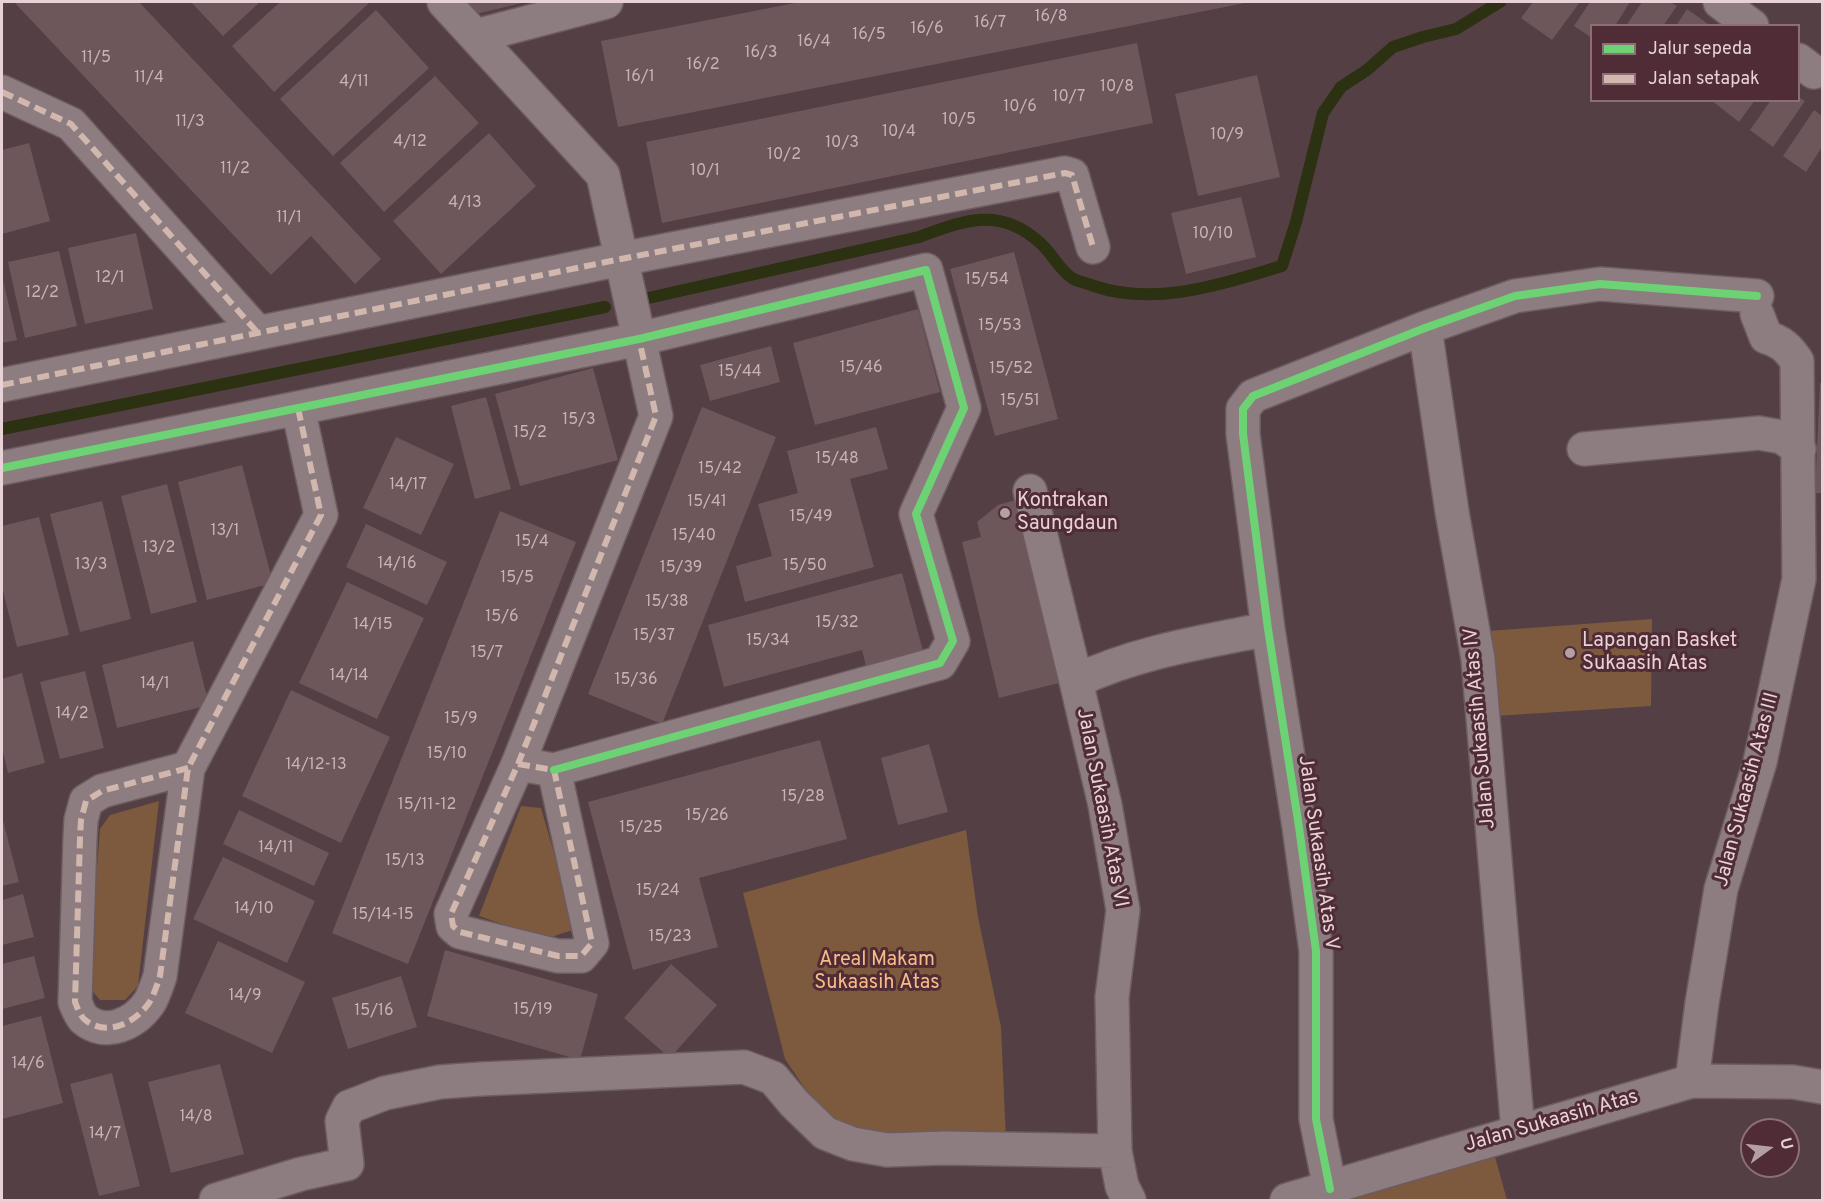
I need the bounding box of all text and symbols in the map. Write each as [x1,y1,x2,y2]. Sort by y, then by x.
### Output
house number: 16/8 [1034,8,1068,28]
house number: 16/7 [974,14,1006,34]
house number: 16/6 [911,20,943,40]
legend [1590,24,1800,102]
house number: 16/5 [852,26,886,46]
house number: 16/4 [797,33,831,53]
text: Jalur sepeda [1648,38,1752,61]
house number: 16/3 [745,44,777,64]
house number: 11/5 [81,49,111,69]
house number: 16/2 [686,56,720,76]
house number: 16/1 [625,68,655,88]
text: Jalan setapak [1648,68,1760,91]
house number: 11/4 [134,69,164,89]
house number: 4/11 [339,73,369,93]
house number: 10/8 [1100,78,1134,98]
house number: 10/7 [1053,88,1085,108]
house number: 10/6 [1003,98,1037,118]
house number: 10/5 [942,111,976,131]
house number: 11/3 [175,113,205,133]
house number: 10/4 [882,123,916,143]
house number: 10/9 [1210,126,1244,146]
house number: 4/12 [393,133,427,153]
house number: 10/3 [825,134,859,154]
house number: 10/2 [767,146,801,166]
house number: 11/2 [220,160,250,180]
house number: 10/1 [690,162,720,182]
house number: 4/13 [448,194,482,214]
house number: 11/1 [276,209,302,229]
house number: 10/10 [1193,225,1233,245]
house number: 12/1 [95,269,125,289]
house number: 15/54 [965,271,1009,291]
house number: 12/2 [25,284,59,304]
house number: 15/53 [978,317,1022,337]
house number: 15/46 [839,359,883,379]
house number: 15/52 [989,360,1033,380]
house number: 15/44 [718,363,762,383]
house number: 15/51 [1000,392,1040,412]
house number: 15/3 [562,411,596,431]
house number: 15/2 [513,424,547,444]
house number: 15/48 [815,450,859,470]
house number: 15/42 [698,460,742,480]
house number: 14/17 [389,476,427,496]
place label: Kontrakan Saungdaun [1017,490,1118,537]
house number: 15/41 [687,493,727,513]
marker: Kontrakan Saungdaun [998,506,1012,520]
house number: 15/49 [790,508,832,528]
house number: 13/1 [211,522,239,542]
house number: 15/40 [672,527,716,547]
house number: 15/4 [515,533,549,553]
house number: 13/2 [143,539,175,559]
house number: 14/16 [378,555,416,575]
house number: 13/3 [75,556,107,576]
house number: 15/50 [783,557,827,577]
house number: 15/39 [660,559,702,579]
house number: 15/5 [500,569,534,589]
house number: 15/38 [645,593,689,613]
house number: 15/6 [485,608,519,628]
house number: 15/32 [816,614,858,634]
house number: 14/15 [353,616,393,636]
street label: Jalan Sukaasih Atas IV [1460,626,1502,830]
house number: 15/37 [633,627,675,647]
place label: Lapangan Basket Sukaasih Atas [1582,630,1737,677]
house number: 15/34 [746,632,790,652]
house number: 15/7 [471,644,503,664]
marker: Lapangan Basket Sukaasih Atas [1563,646,1577,660]
house number: 14/14 [329,667,369,687]
house number: 15/36 [615,671,657,691]
house number: 14/1 [140,675,170,695]
street label: Jalan Sukaasih Atas III [1710,690,1786,890]
house number: 14/2 [55,705,89,725]
street label: Jalan Sukaasih Atas VI [1070,706,1132,910]
house number: 15/9 [444,710,478,730]
house number: 15/10 [427,745,467,765]
street label: Jalan Sukaasih Atas V [1291,754,1343,952]
house number: 14/12-13 [285,756,347,776]
house number: 15/28 [781,788,825,808]
house number: 15/11-12 [398,796,456,816]
house number: 15/26 [685,807,729,827]
house number: 15/25 [619,819,663,839]
house number: 14/11 [258,839,294,859]
house number: 15/13 [385,852,425,872]
house number: 15/24 [636,882,680,902]
house number: 14/10 [234,900,274,920]
house number: 15/14-15 [352,906,414,926]
house number: 15/23 [648,928,692,948]
park label: Areal Makam Sukaasih Atas [814,949,940,996]
house number: 14/9 [229,987,261,1007]
house number: 15/19 [513,1001,553,1021]
house number: 15/16 [354,1002,394,1022]
house number: 14/6 [12,1055,44,1075]
street label: Jalan Sukaasih Atas [1463,1086,1641,1158]
house number: 14/8 [179,1108,213,1128]
north arrow [1740,1118,1800,1178]
house number: 14/7 [89,1125,121,1145]
text: U [1774,1136,1797,1152]

